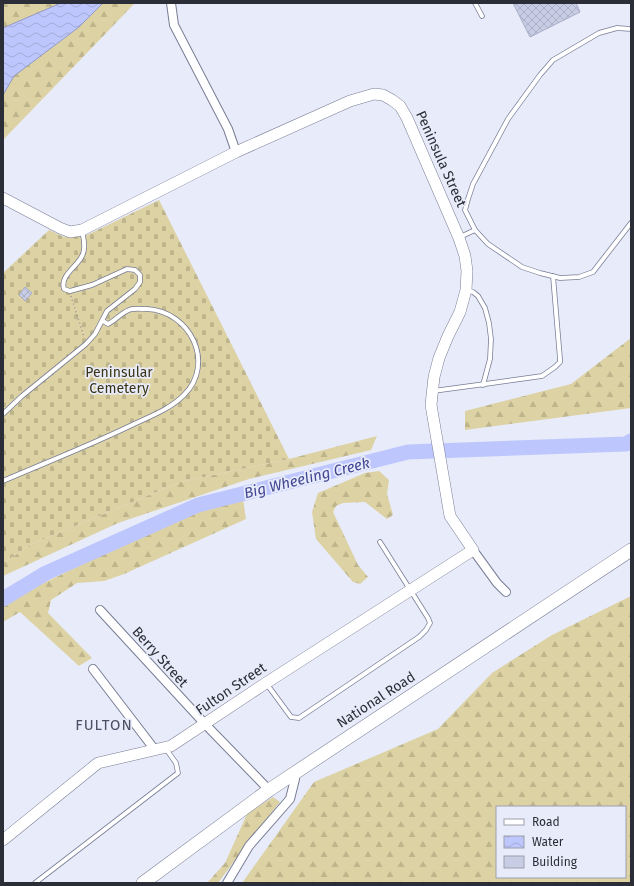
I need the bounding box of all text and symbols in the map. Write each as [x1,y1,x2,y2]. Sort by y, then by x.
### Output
street label: Peninsula Street [412,108,470,211]
park label: Peninsular Cemetery [85,364,153,397]
water label: Big Wheeling Creek [242,454,372,502]
street label: Berry Street [128,623,192,691]
street label: Fulton Street [192,659,270,719]
street label: National Road [334,668,418,732]
district label: FULTON [75,716,133,734]
legend [496,806,626,878]
text: Road [532,815,560,829]
text: Water [532,835,564,849]
text: Building [532,855,578,869]

